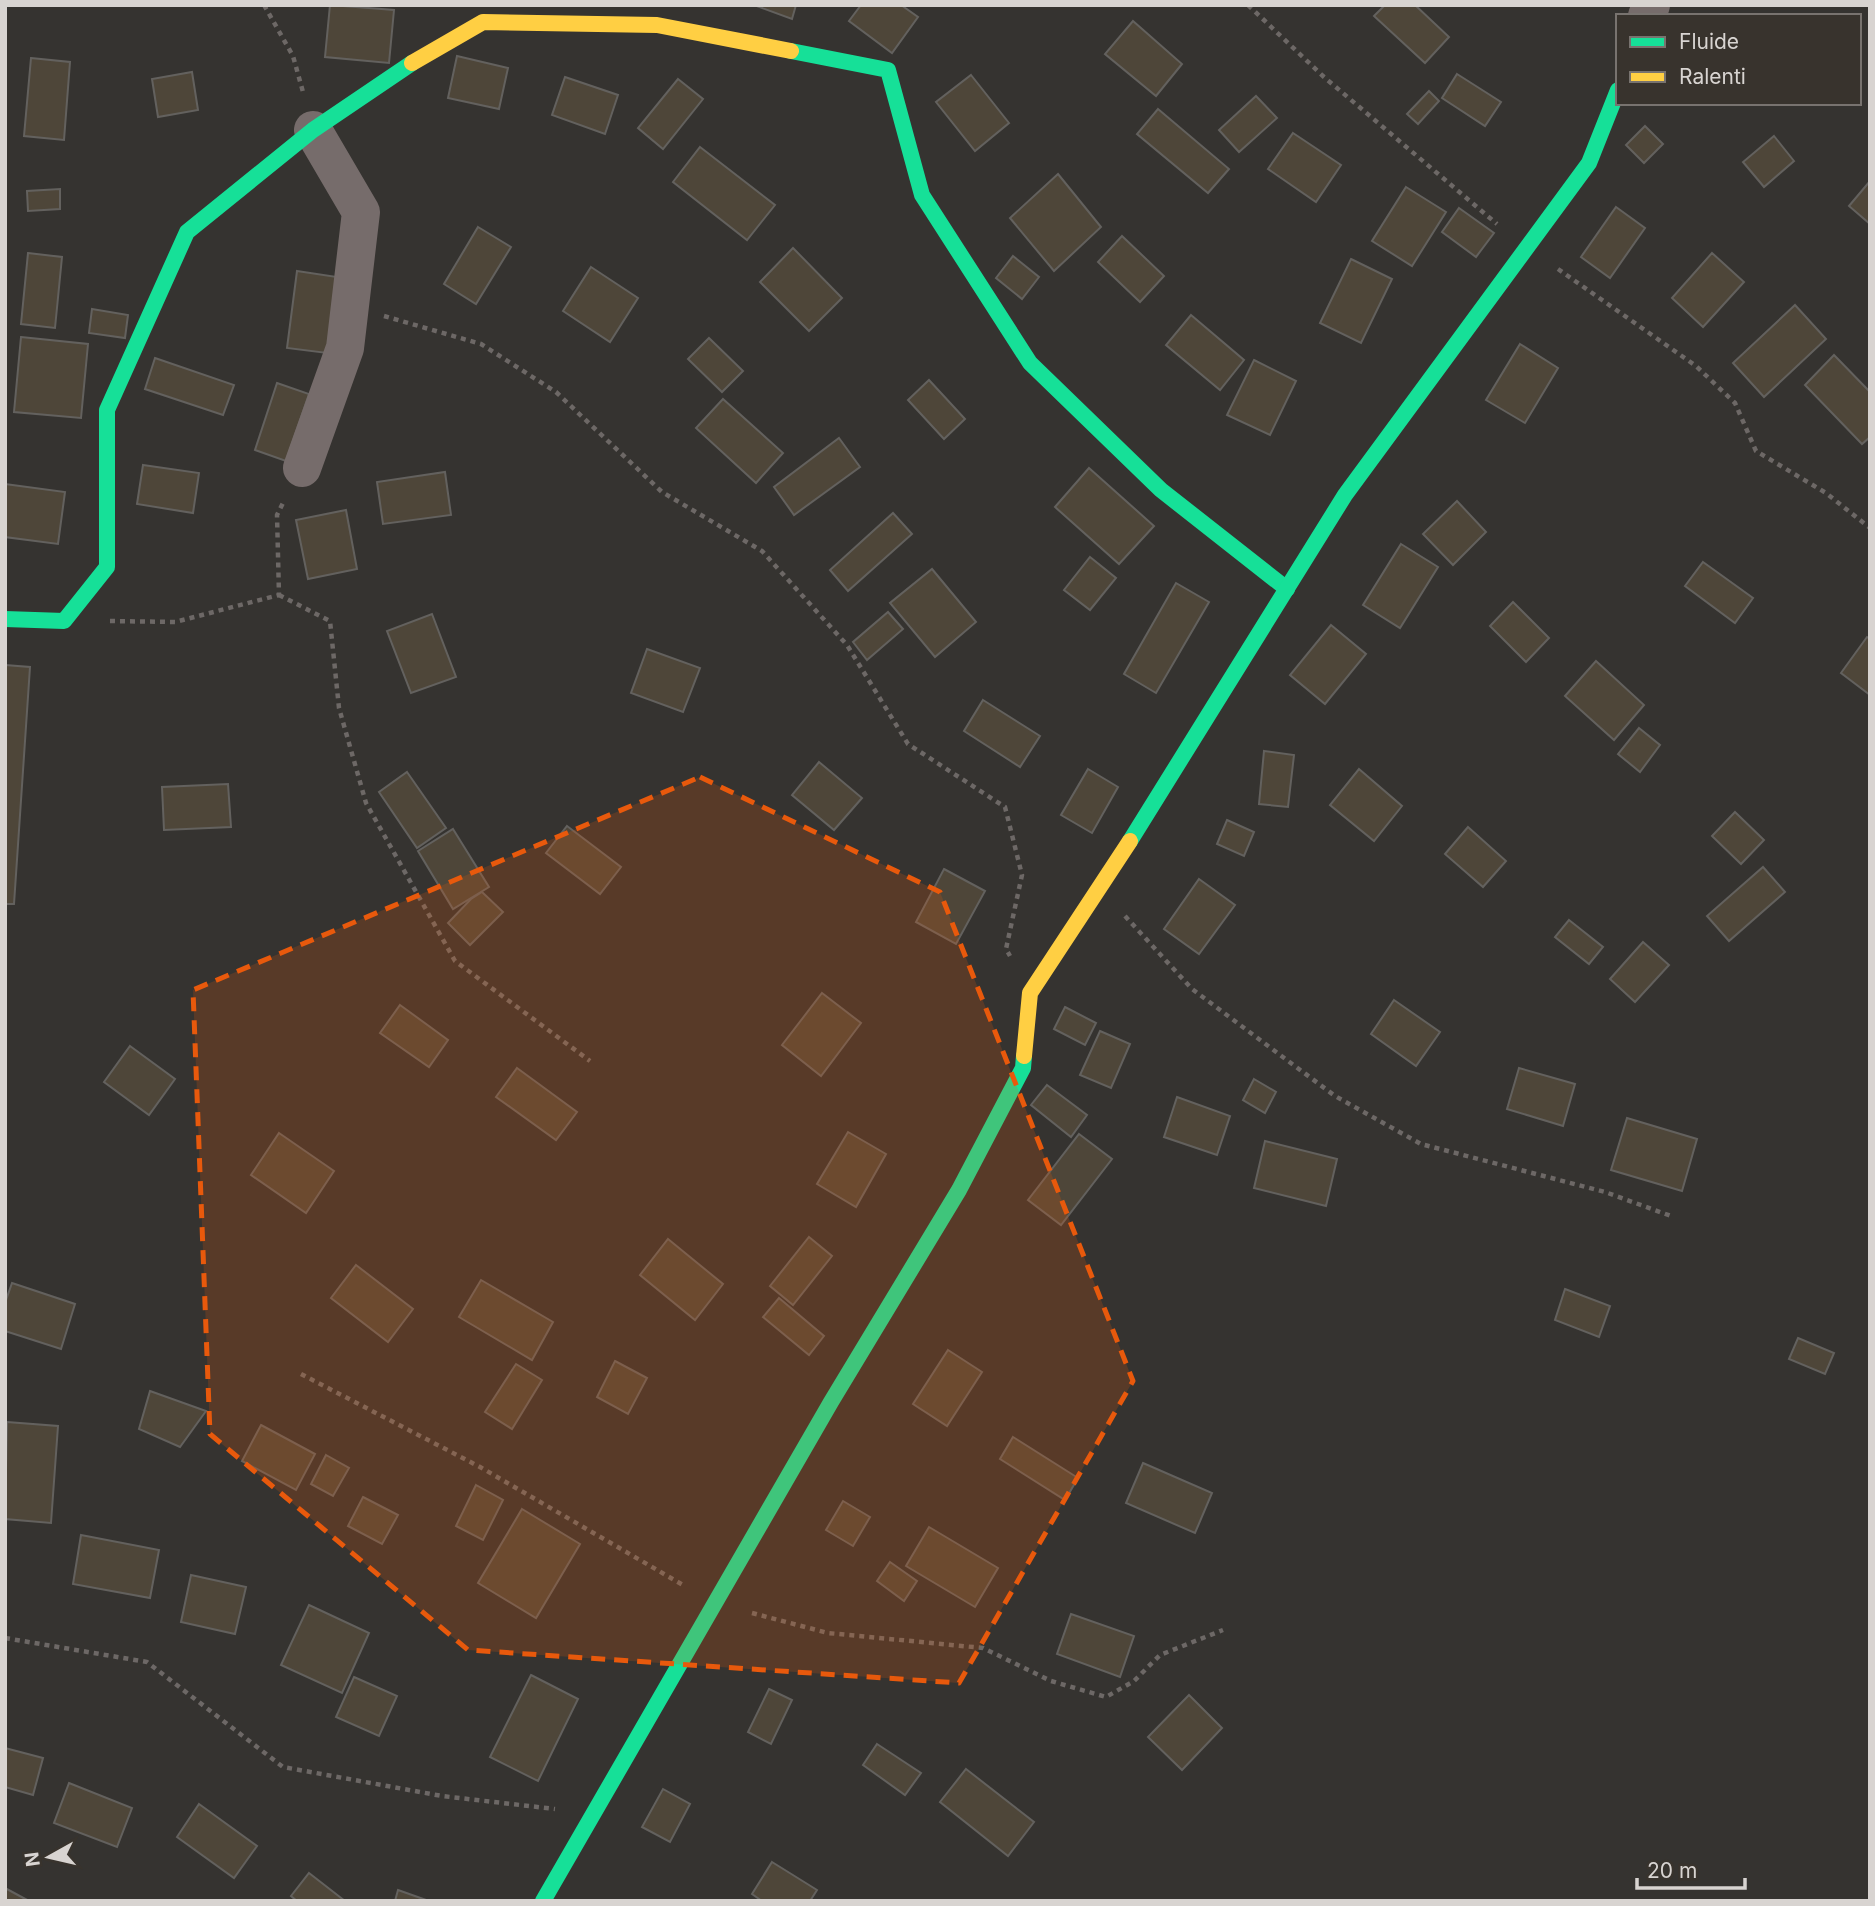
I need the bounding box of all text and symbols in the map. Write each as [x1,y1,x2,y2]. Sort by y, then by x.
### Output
legend [1616,14,1861,105]
text: Fluide [1679,29,1739,54]
text: Ralenti [1679,64,1746,89]
north arrow [14,1822,84,1892]
scale bar [1637,1846,1745,1890]
text: N [20,1851,45,1868]
text: 20 m [1647,1858,1697,1883]

